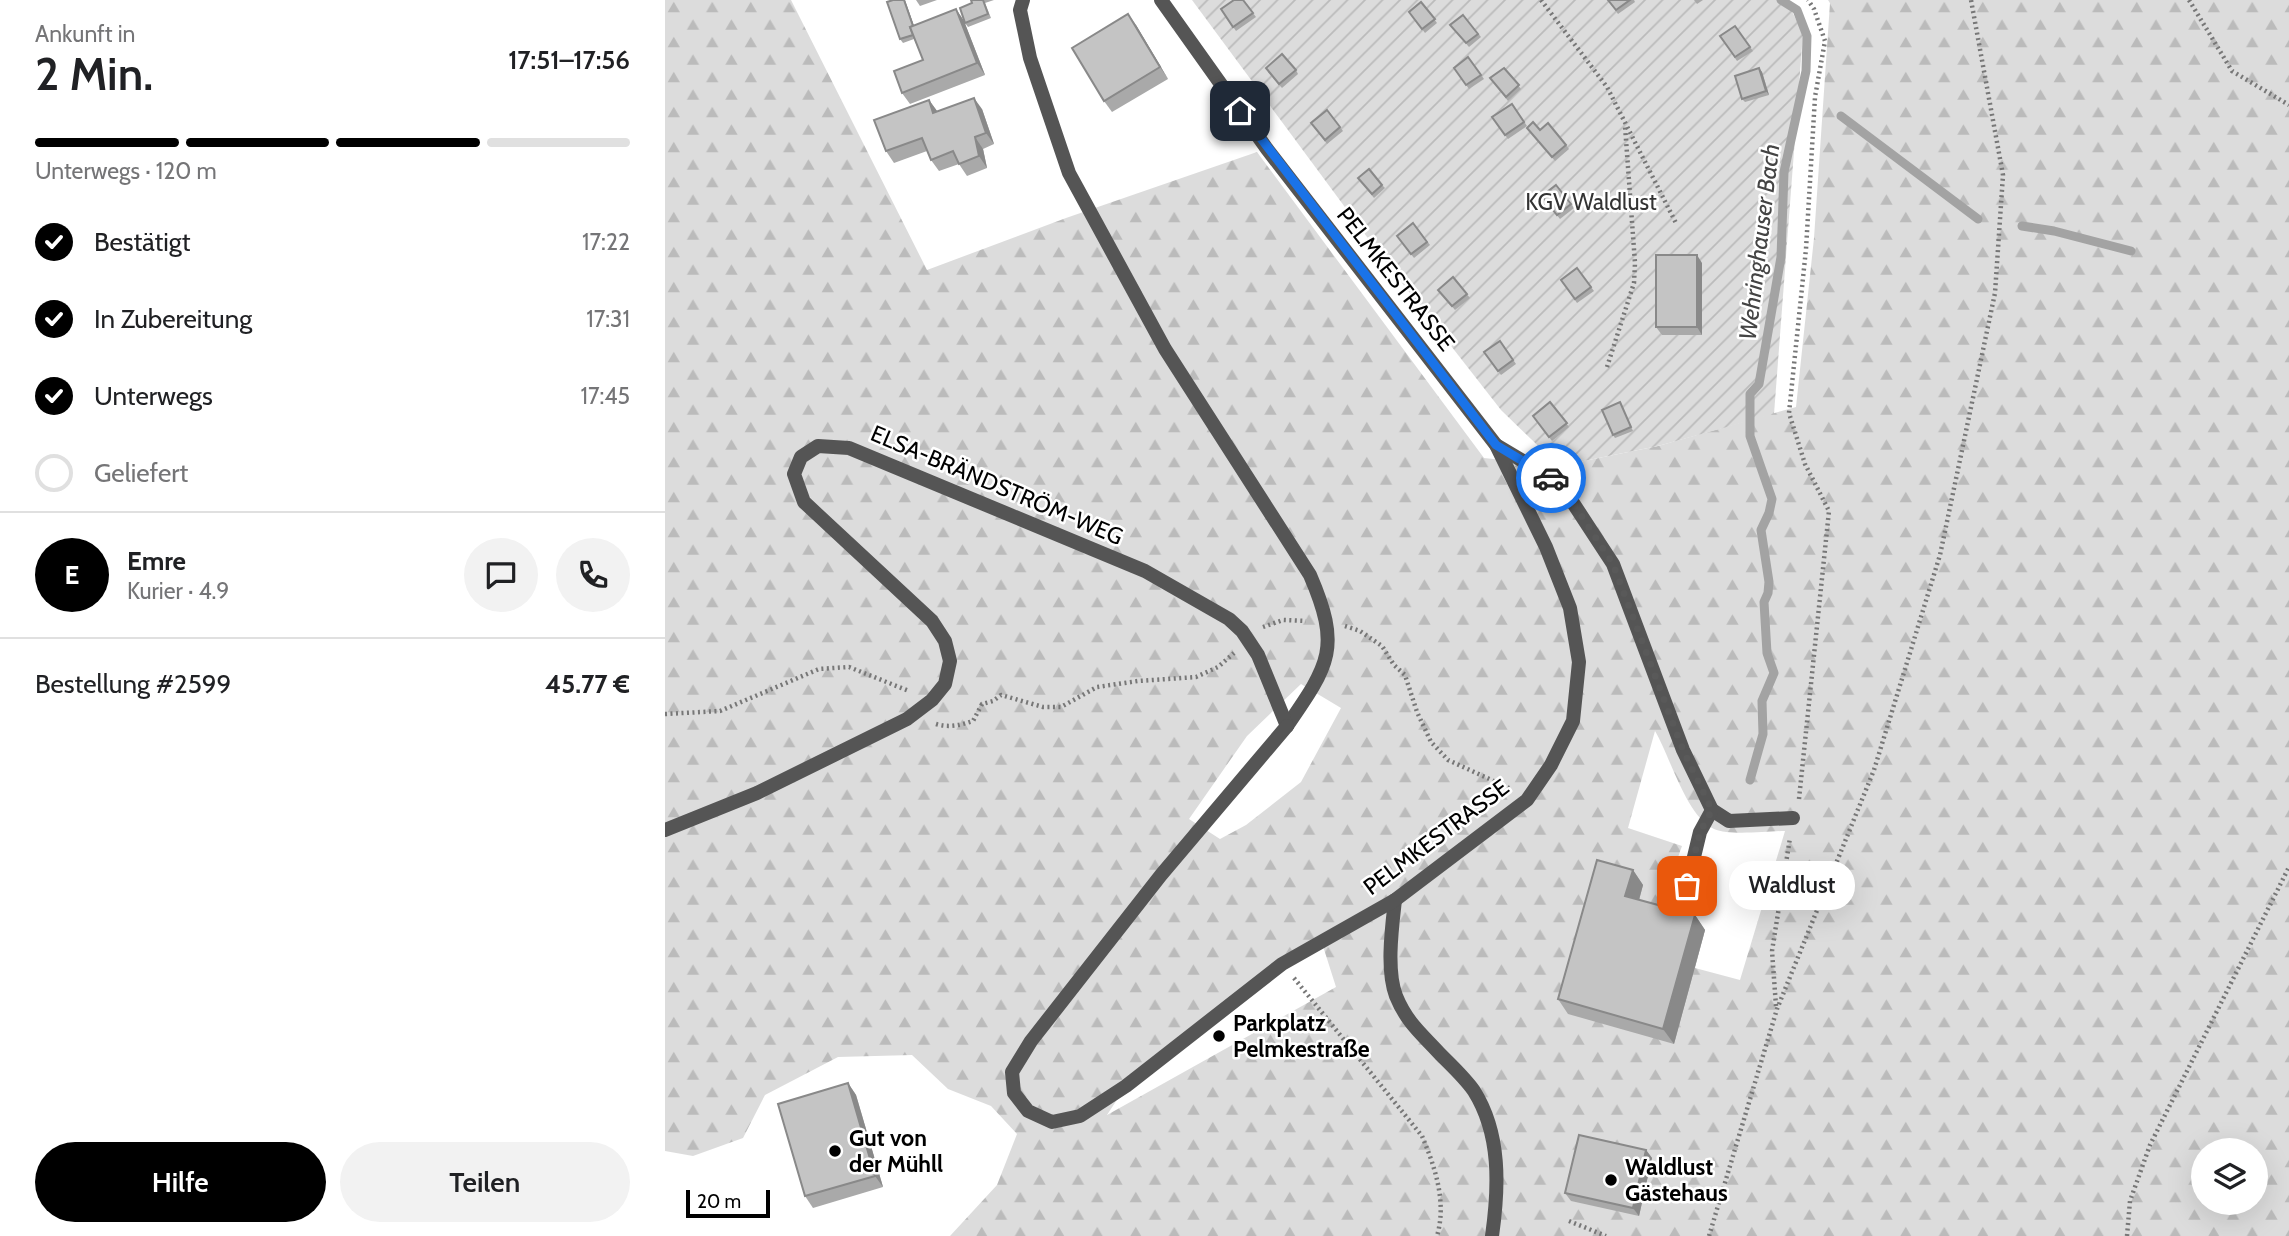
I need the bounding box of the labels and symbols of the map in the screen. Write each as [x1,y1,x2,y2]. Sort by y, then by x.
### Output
pin [1210,81,1270,141]
water label: Wehringhauser Bach [1733,142,1785,342]
park label: KGV Waldlust [1525,188,1657,216]
street label: PELMKESTRASSE [1331,201,1461,357]
street label: ELSA-BRÄNDSTRÖM-WEG [867,419,1127,551]
courier [1516,443,1586,513]
street label: PELMKESTRASSE [1358,773,1514,901]
pin [1657,856,1717,916]
callout: Waldlust [1729,862,1855,910]
place label: Parkplatz Pelmkestraße [1233,1009,1370,1063]
marker: Parkplatz Pelmkestraße [1211,1028,1227,1044]
place label: Gut von der Mühll [849,1124,943,1178]
marker: Gut von der Mühll [827,1143,843,1159]
place label: Waldlust Gästehaus [1625,1153,1728,1207]
marker: Waldlust Gästehaus [1603,1172,1619,1188]
scale bar [686,1187,770,1219]

